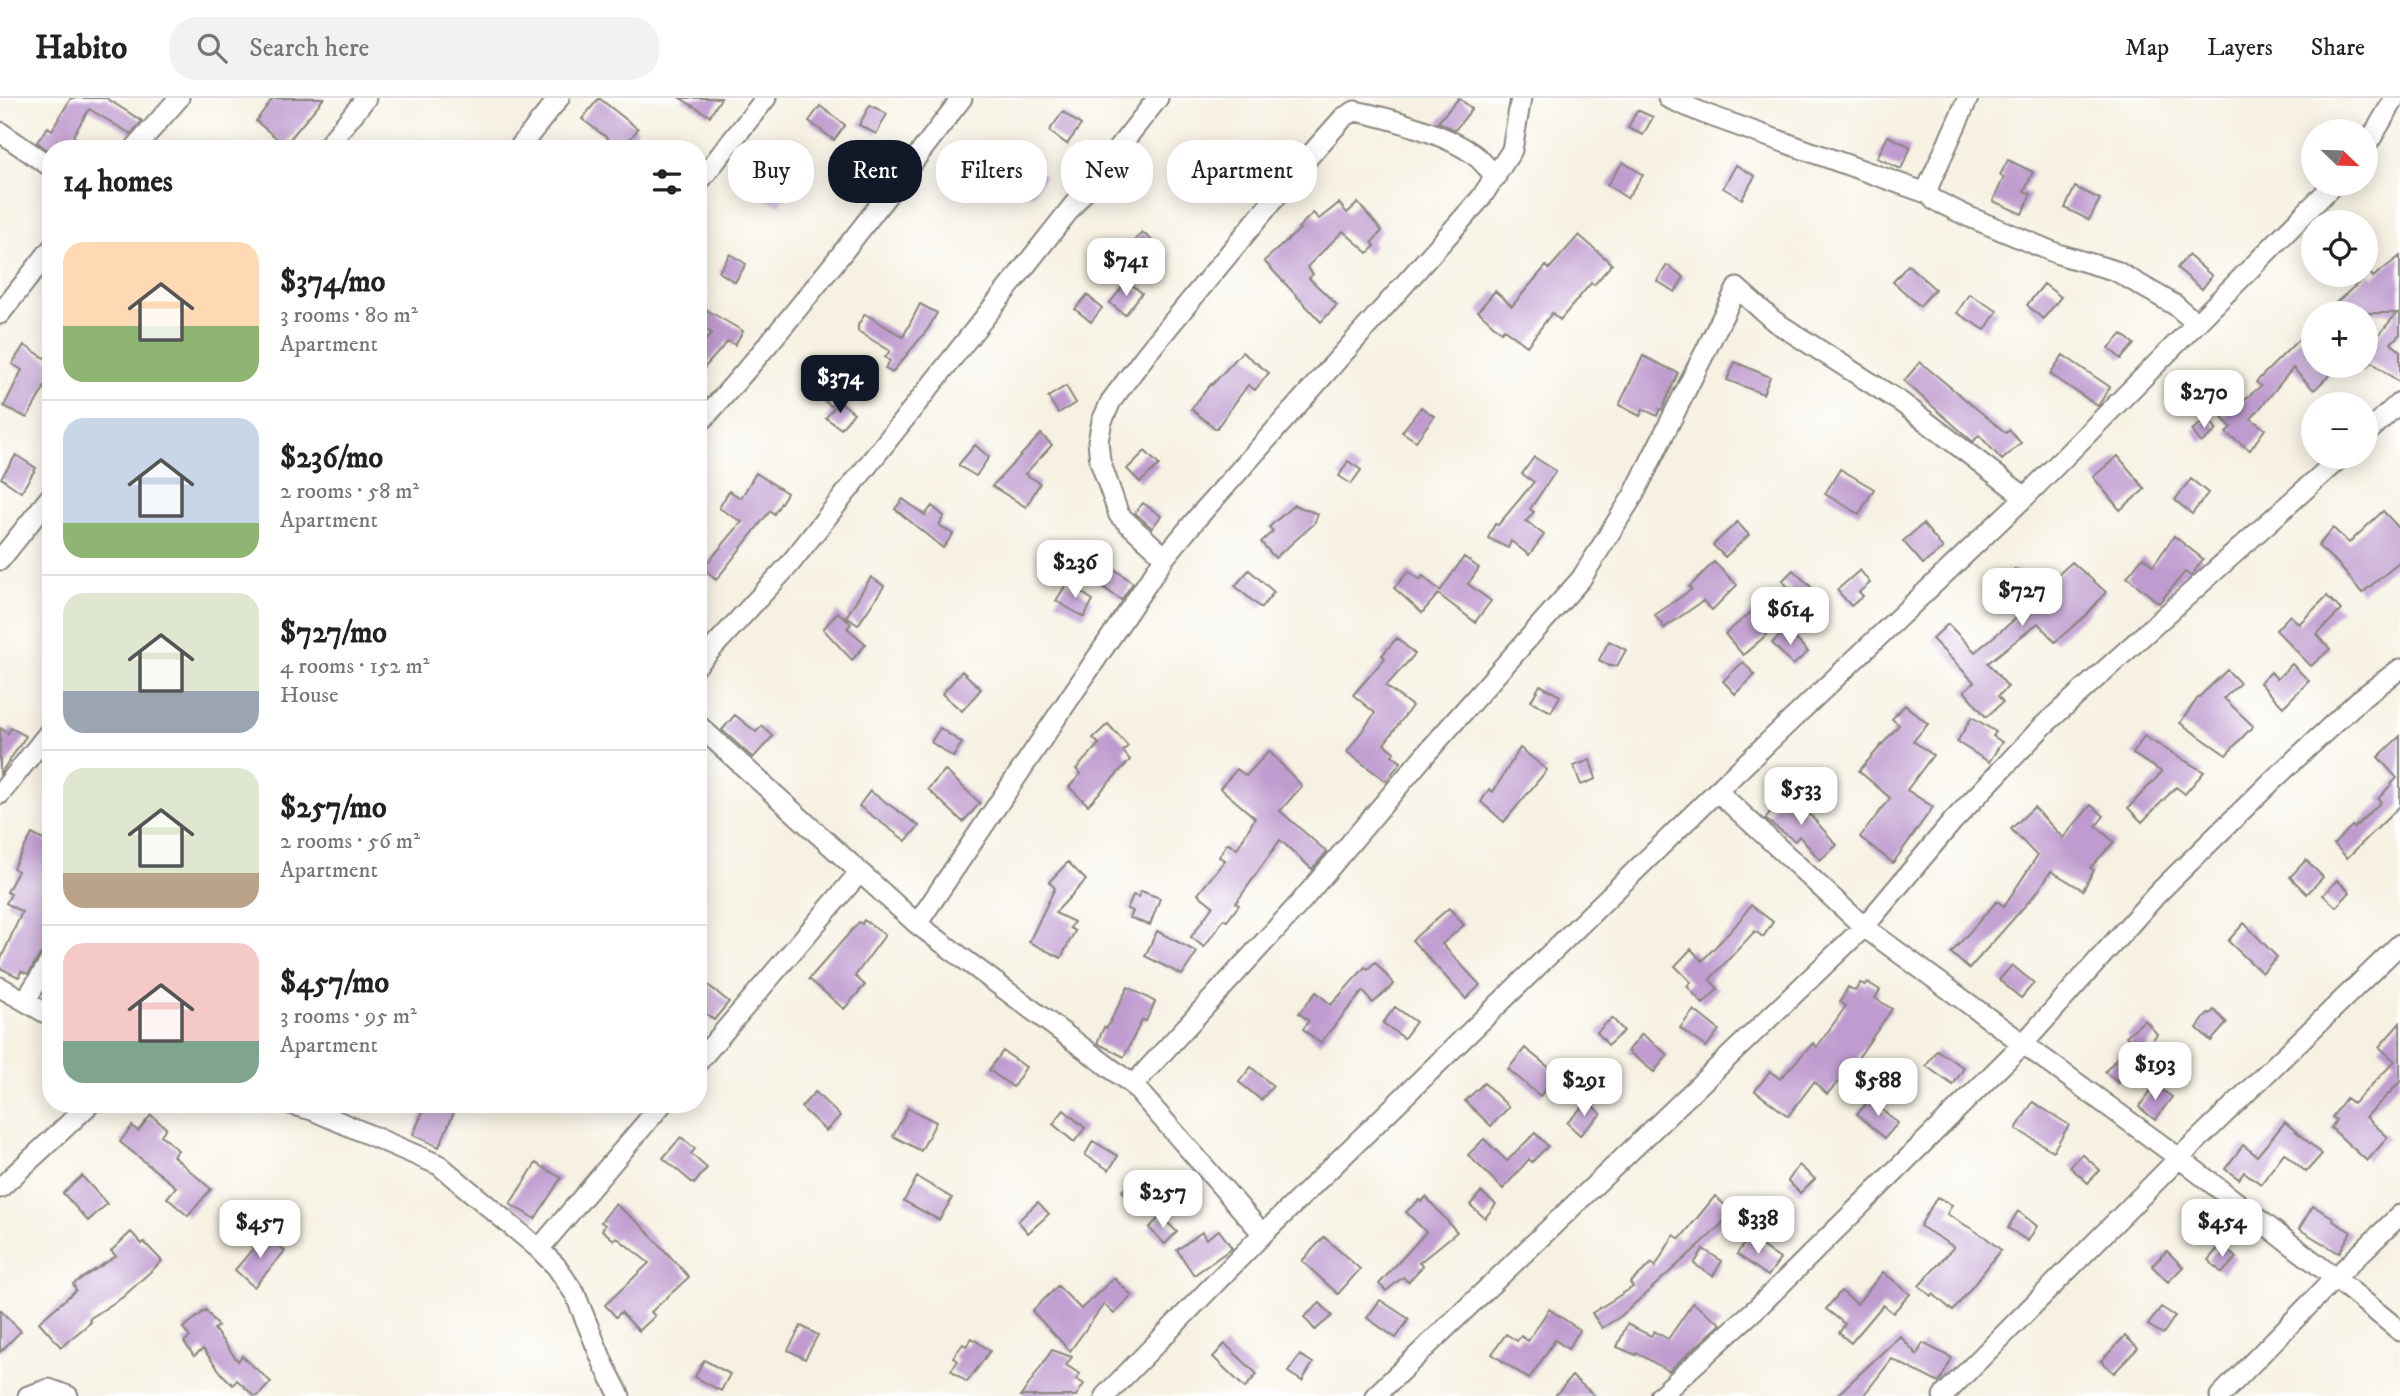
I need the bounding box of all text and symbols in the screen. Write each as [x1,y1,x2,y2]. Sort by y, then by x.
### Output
search box [169,17,659,80]
text: Habito [35,28,127,69]
icon: search [193,29,231,67]
text: Search here [249,32,369,65]
text: Map [2125,33,2169,63]
text: Layers [2207,33,2273,63]
text: Share [2311,33,2365,63]
north arrow [2301,119,2378,196]
map controls [2301,119,2378,469]
chip: Buy [728,140,814,203]
chip: Rent [828,140,922,203]
chip: Filters [936,140,1047,203]
chip: New [1061,140,1153,203]
chip: Apartment [1167,140,1317,203]
icon: filters [648,163,686,201]
text: 14 homes [63,164,173,201]
button: locate [2301,210,2378,287]
pin: $741 [1085,238,1167,298]
text: $741 [1103,246,1149,275]
text: $374/mo [280,264,385,301]
icon: home [119,270,203,354]
text: 3 rooms · 80 m² [280,301,418,330]
button: + [2301,301,2378,378]
text: Apartment [280,330,378,359]
pin: $374 [799,356,881,415]
text: $374 [817,363,863,392]
pin: $270 [2163,370,2245,430]
text: $270 [2180,378,2228,407]
button: − [2301,392,2378,469]
text: $236/mo [280,440,383,477]
icon: home [119,446,203,530]
text: 2 rooms · 58 m² [280,477,419,506]
text: Apartment [280,506,378,535]
pin: $236 [1034,540,1116,600]
text: $236 [1053,548,1097,577]
pin: $727 [1981,568,2063,628]
text: $727 [1998,576,2046,605]
pin: $614 [1749,588,1831,647]
text: $614 [1767,595,1813,624]
text: $727/mo [280,615,387,652]
icon: home [119,621,203,705]
text: 4 rooms · 152 m² [280,652,429,681]
text: House [280,681,338,710]
pin: $533 [1760,768,1842,827]
text: $533 [1780,775,1822,804]
text: $257/mo [280,790,387,827]
icon: home [119,796,203,880]
text: 2 rooms · 56 m² [280,827,420,856]
text: Apartment [280,856,378,885]
text: $457/mo [280,965,389,1002]
icon: home [119,971,203,1055]
text: 3 rooms · 95 m² [280,1002,417,1031]
text: Apartment [280,1031,378,1060]
pin: $193 [2114,1042,2196,1102]
text: $193 [2135,1050,2175,1079]
pin: $291 [1543,1058,1625,1118]
pin: $588 [1837,1058,1919,1118]
text: $291 [1562,1066,1606,1095]
text: $588 [1855,1066,1901,1095]
pin: $257 [1122,1170,1204,1230]
text: $257 [1139,1178,1187,1207]
pin: $338 [1717,1196,1799,1256]
pin: $457 [219,1200,301,1260]
pin: $454 [2181,1200,2263,1259]
text: $338 [1737,1204,1779,1233]
text: $454 [2197,1207,2247,1236]
text: $457 [235,1208,285,1237]

